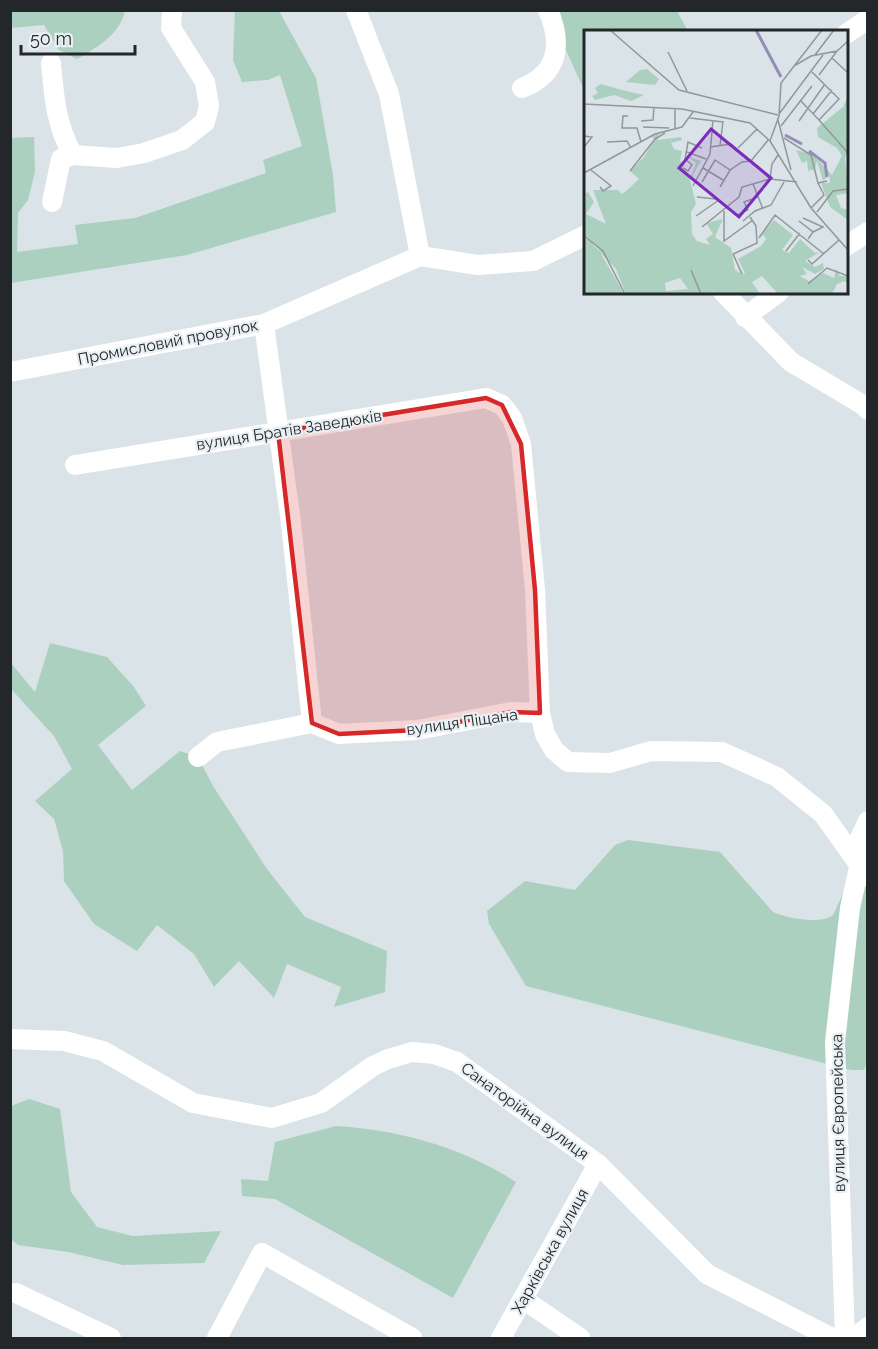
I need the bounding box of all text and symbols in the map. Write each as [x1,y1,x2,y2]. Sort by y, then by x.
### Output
scale bar [21,18,135,56]
text: 50 m [30,28,72,49]
inset map [584,30,848,294]
street label: Промисловий провулок [76,315,260,369]
street label: вулиця Братів Заведюків [195,406,383,454]
street label: вулиця Піщана [405,705,519,739]
street label: вулиця Європейська [827,1034,849,1192]
street label: Санаторійна вулиця [457,1058,593,1164]
street label: Харківська вулиця [508,1185,592,1317]

